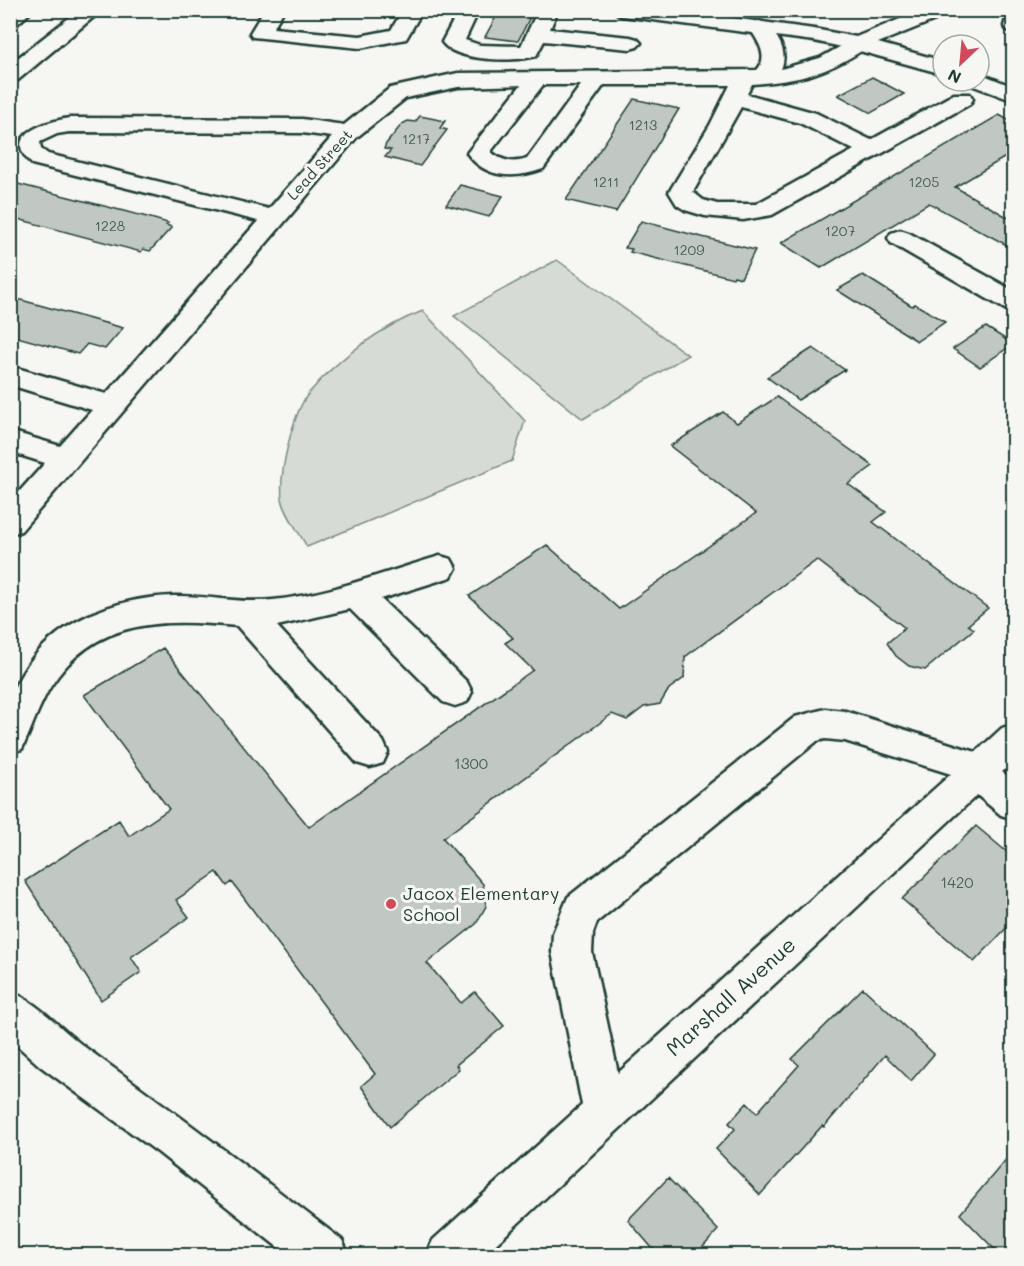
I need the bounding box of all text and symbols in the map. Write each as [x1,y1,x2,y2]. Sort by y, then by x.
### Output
north arrow [931,33,991,93]
text: N [944,65,964,89]
house number: 1213 [629,115,657,134]
street label: Lead Street [282,125,356,204]
house number: 1217 [402,129,430,148]
house number: 1211 [593,172,619,191]
house number: 1205 [909,172,939,191]
house number: 1228 [95,216,125,235]
house number: 1207 [825,221,855,240]
house number: 1209 [674,240,704,259]
house number: 1300 [454,753,488,773]
house number: 1420 [940,872,974,892]
place label: Jacox Elementary School [403,881,559,926]
marker: Jacox Elementary School [384,897,398,911]
street label: Marshall Avenue [659,931,800,1061]

